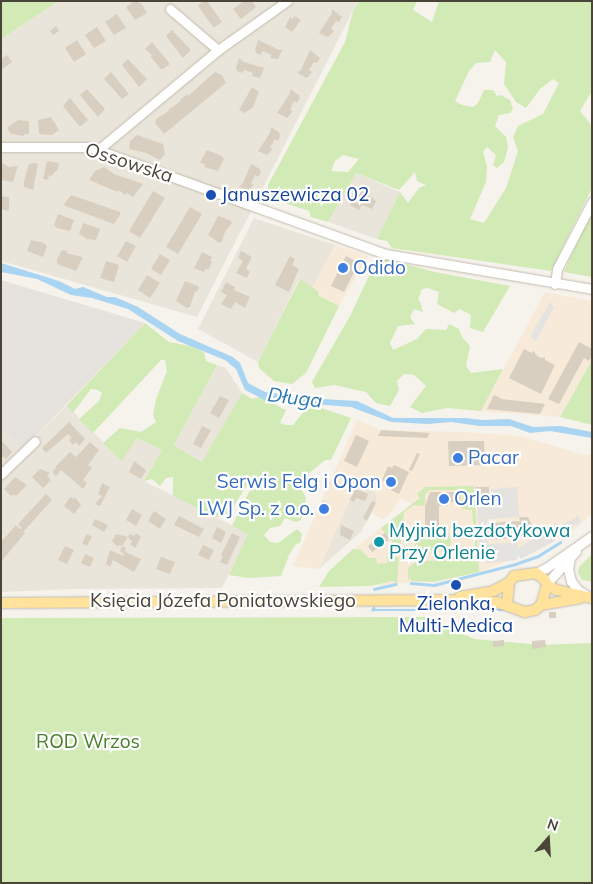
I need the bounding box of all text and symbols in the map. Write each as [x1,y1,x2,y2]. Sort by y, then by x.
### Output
street label: Ossowska [82,138,176,188]
place label: Januszewicza 02 [221,184,369,206]
marker: Januszewicza 02 [205,189,217,201]
place label: Odido [353,257,406,279]
marker: Odido [337,262,349,274]
water label: Długa [266,382,324,412]
place label: Pacar [468,447,519,469]
marker: Pacar [452,452,464,464]
place label: Serwis Felg i Opon [217,471,381,493]
marker: Serwis Felg i Opon [385,476,397,488]
place label: Orlen [454,488,502,510]
marker: Orlen [438,493,450,505]
place label: LWJ Sp. z o.o. [198,498,314,520]
marker: LWJ Sp. z o.o. [318,503,330,515]
place label: Myjnia bezdotykowa Przy Orlenie [389,520,570,564]
marker: Myjnia bezdotykowa Przy Orlenie [373,536,385,548]
marker: Zielonka, Multi-Medica [450,579,462,591]
street label: Księcia Józefa Poniatowskiego [90,590,356,612]
place label: Zielonka, Multi-Medica [399,593,513,637]
park label: ROD Wrzos [36,731,140,753]
north arrow [523,814,573,864]
text: N [545,815,561,835]

